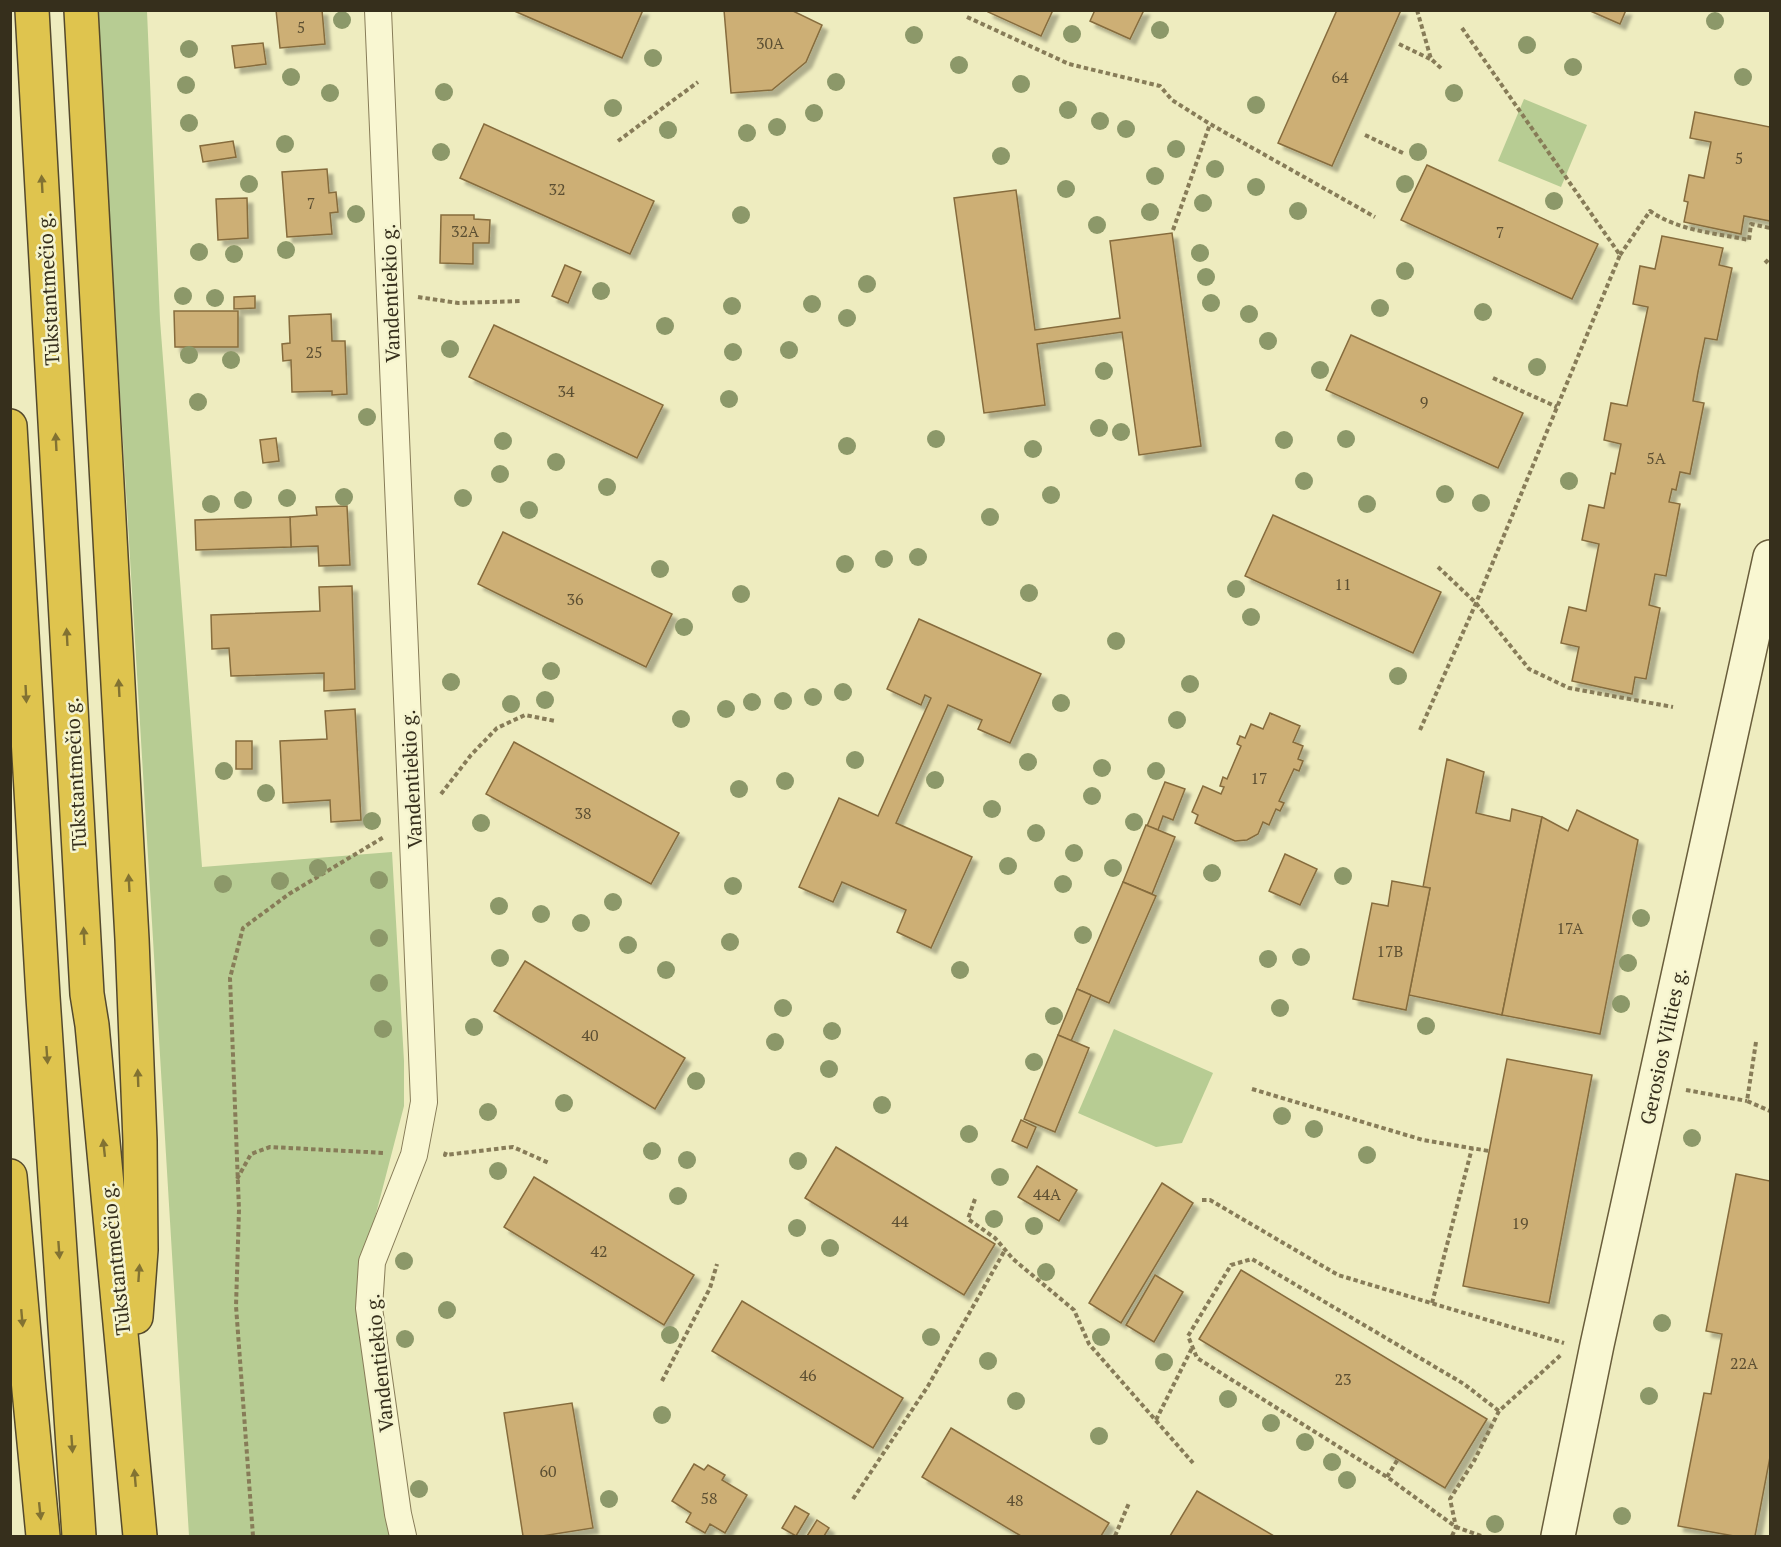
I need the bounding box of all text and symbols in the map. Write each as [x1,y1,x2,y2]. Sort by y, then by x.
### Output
house number: 5 [297,16,305,38]
house number: 30A [756,32,784,54]
house number: 64 [1331,66,1349,88]
house number: 5 [1735,147,1743,169]
one-way arrow [37,175,46,194]
house number: 32 [548,178,566,200]
house number: 7 [307,192,315,214]
street label: Tūkstantmečio g. [31,212,65,366]
house number: 32A [451,220,479,242]
house number: 7 [1496,221,1504,243]
street label: Vandentiekio g. [374,223,406,363]
house number: 25 [305,341,323,363]
house number: 34 [557,380,575,402]
house number: 9 [1420,391,1428,413]
one-way arrow [52,432,61,451]
house number: 5A [1646,447,1666,469]
house number: 11 [1334,573,1352,595]
house number: 36 [566,588,584,610]
one-way arrow [63,627,72,646]
one-way arrow [114,679,123,698]
one-way arrow [21,684,30,703]
street label: Tūkstantmečio g. [58,697,92,851]
street label: Vandentiekio g. [394,709,428,849]
house number: 17 [1250,767,1268,789]
house number: 38 [574,802,592,824]
one-way arrow [125,874,134,893]
house number: 17A [1557,917,1584,939]
one-way arrow [80,927,89,946]
house number: 17B [1377,940,1403,962]
street label: Gerosios Vilties g. [1633,965,1693,1127]
house number: 40 [581,1024,599,1046]
one-way arrow [42,1046,52,1065]
one-way arrow [133,1068,142,1087]
one-way arrow [99,1138,109,1157]
street label: Tūkstantmečio g. [94,1181,136,1337]
house number: 44A [1033,1183,1061,1205]
house number: 44 [891,1210,909,1232]
house number: 19 [1511,1212,1529,1234]
one-way arrow [55,1240,64,1259]
house number: 42 [590,1240,608,1262]
one-way arrow [135,1263,144,1282]
street label: Vandentiekio g. [358,1292,400,1434]
one-way arrow [18,1309,27,1328]
house number: 22A [1730,1352,1758,1374]
house number: 46 [799,1364,817,1386]
house number: 23 [1334,1368,1352,1390]
one-way arrow [67,1435,77,1454]
house number: 60 [539,1460,557,1482]
one-way arrow [130,1469,140,1488]
house number: 58 [700,1487,718,1509]
house number: 48 [1006,1489,1024,1511]
one-way arrow [36,1502,45,1521]

